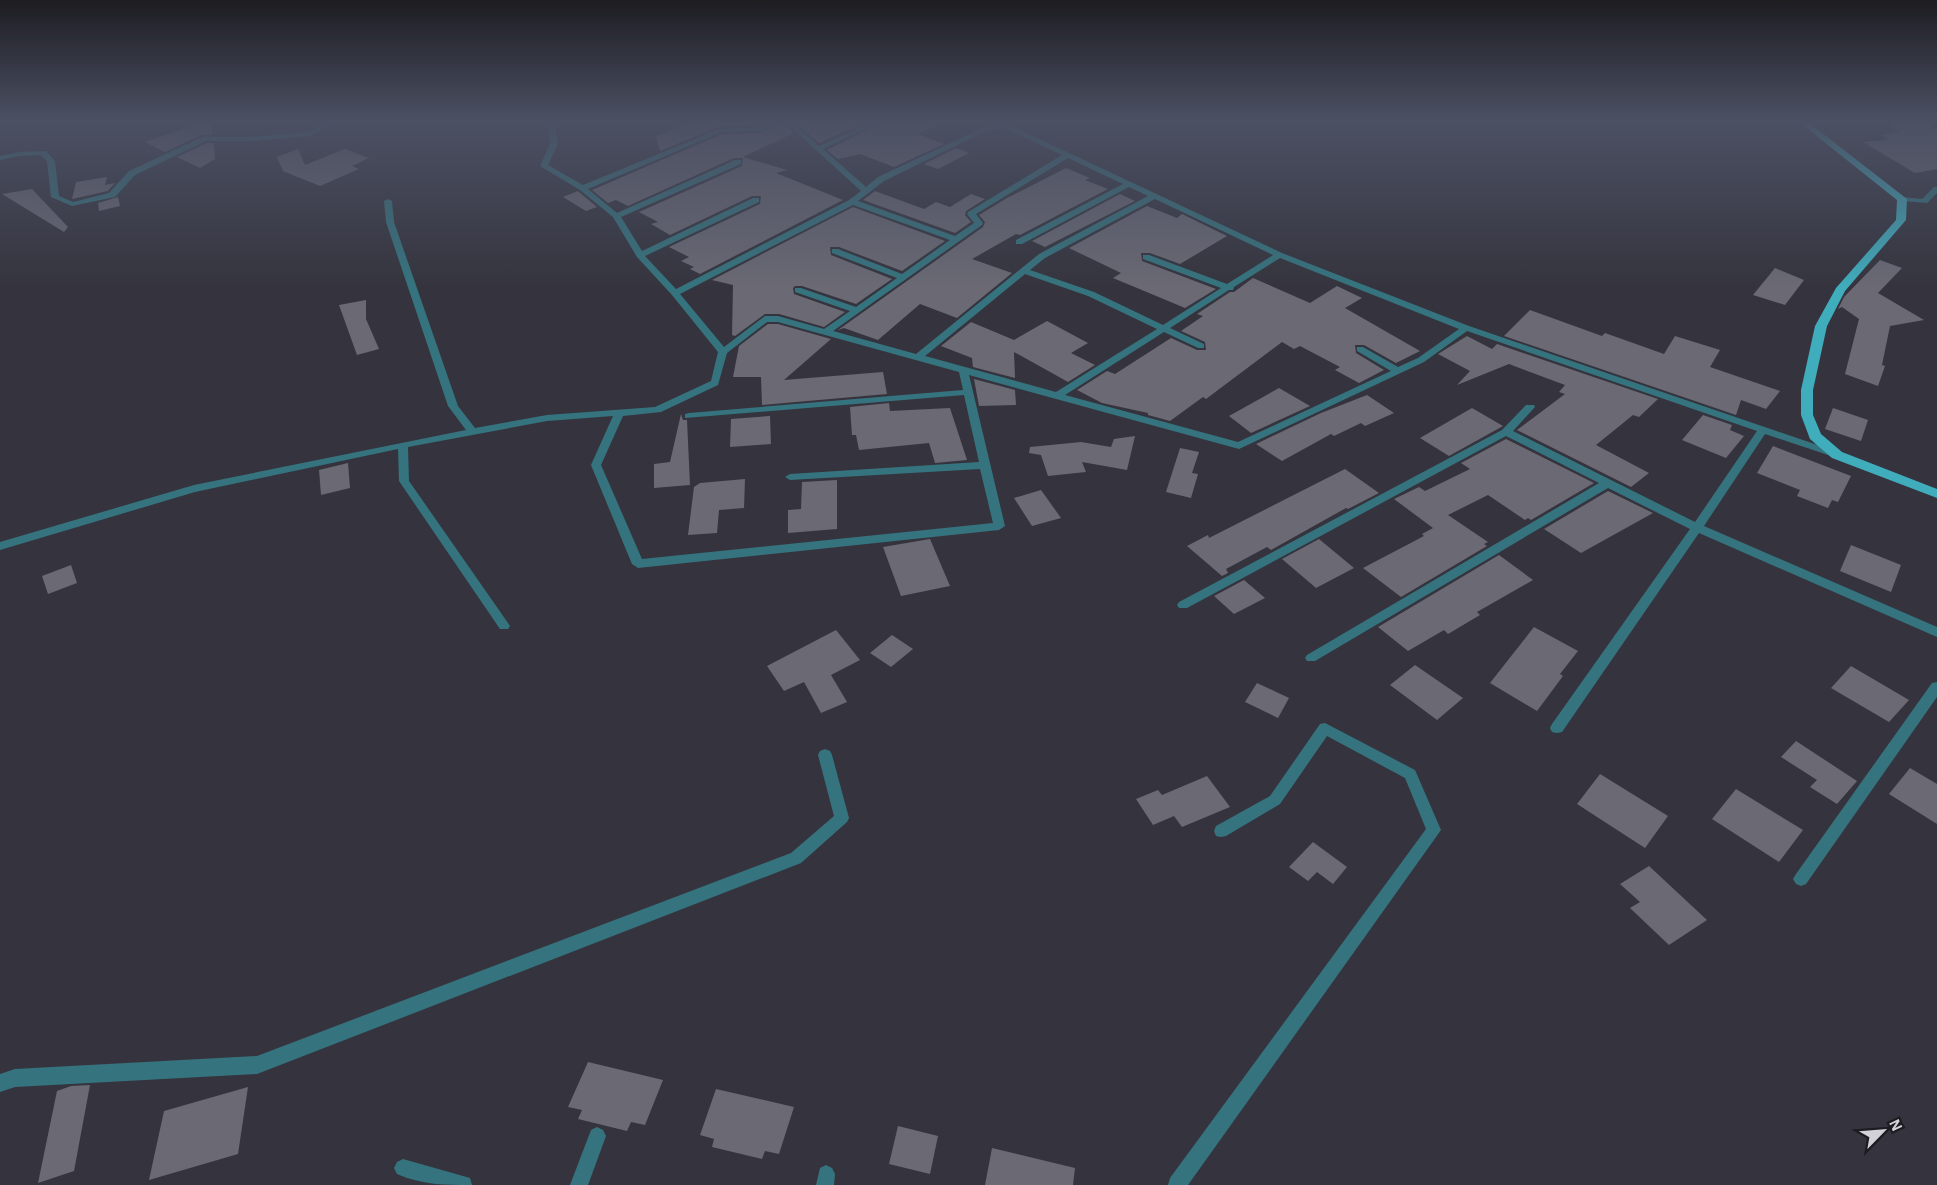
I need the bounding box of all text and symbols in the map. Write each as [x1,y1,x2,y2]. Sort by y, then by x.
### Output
north arrow [1853,1101,1913,1161]
text: N [1886,1117,1905,1134]

